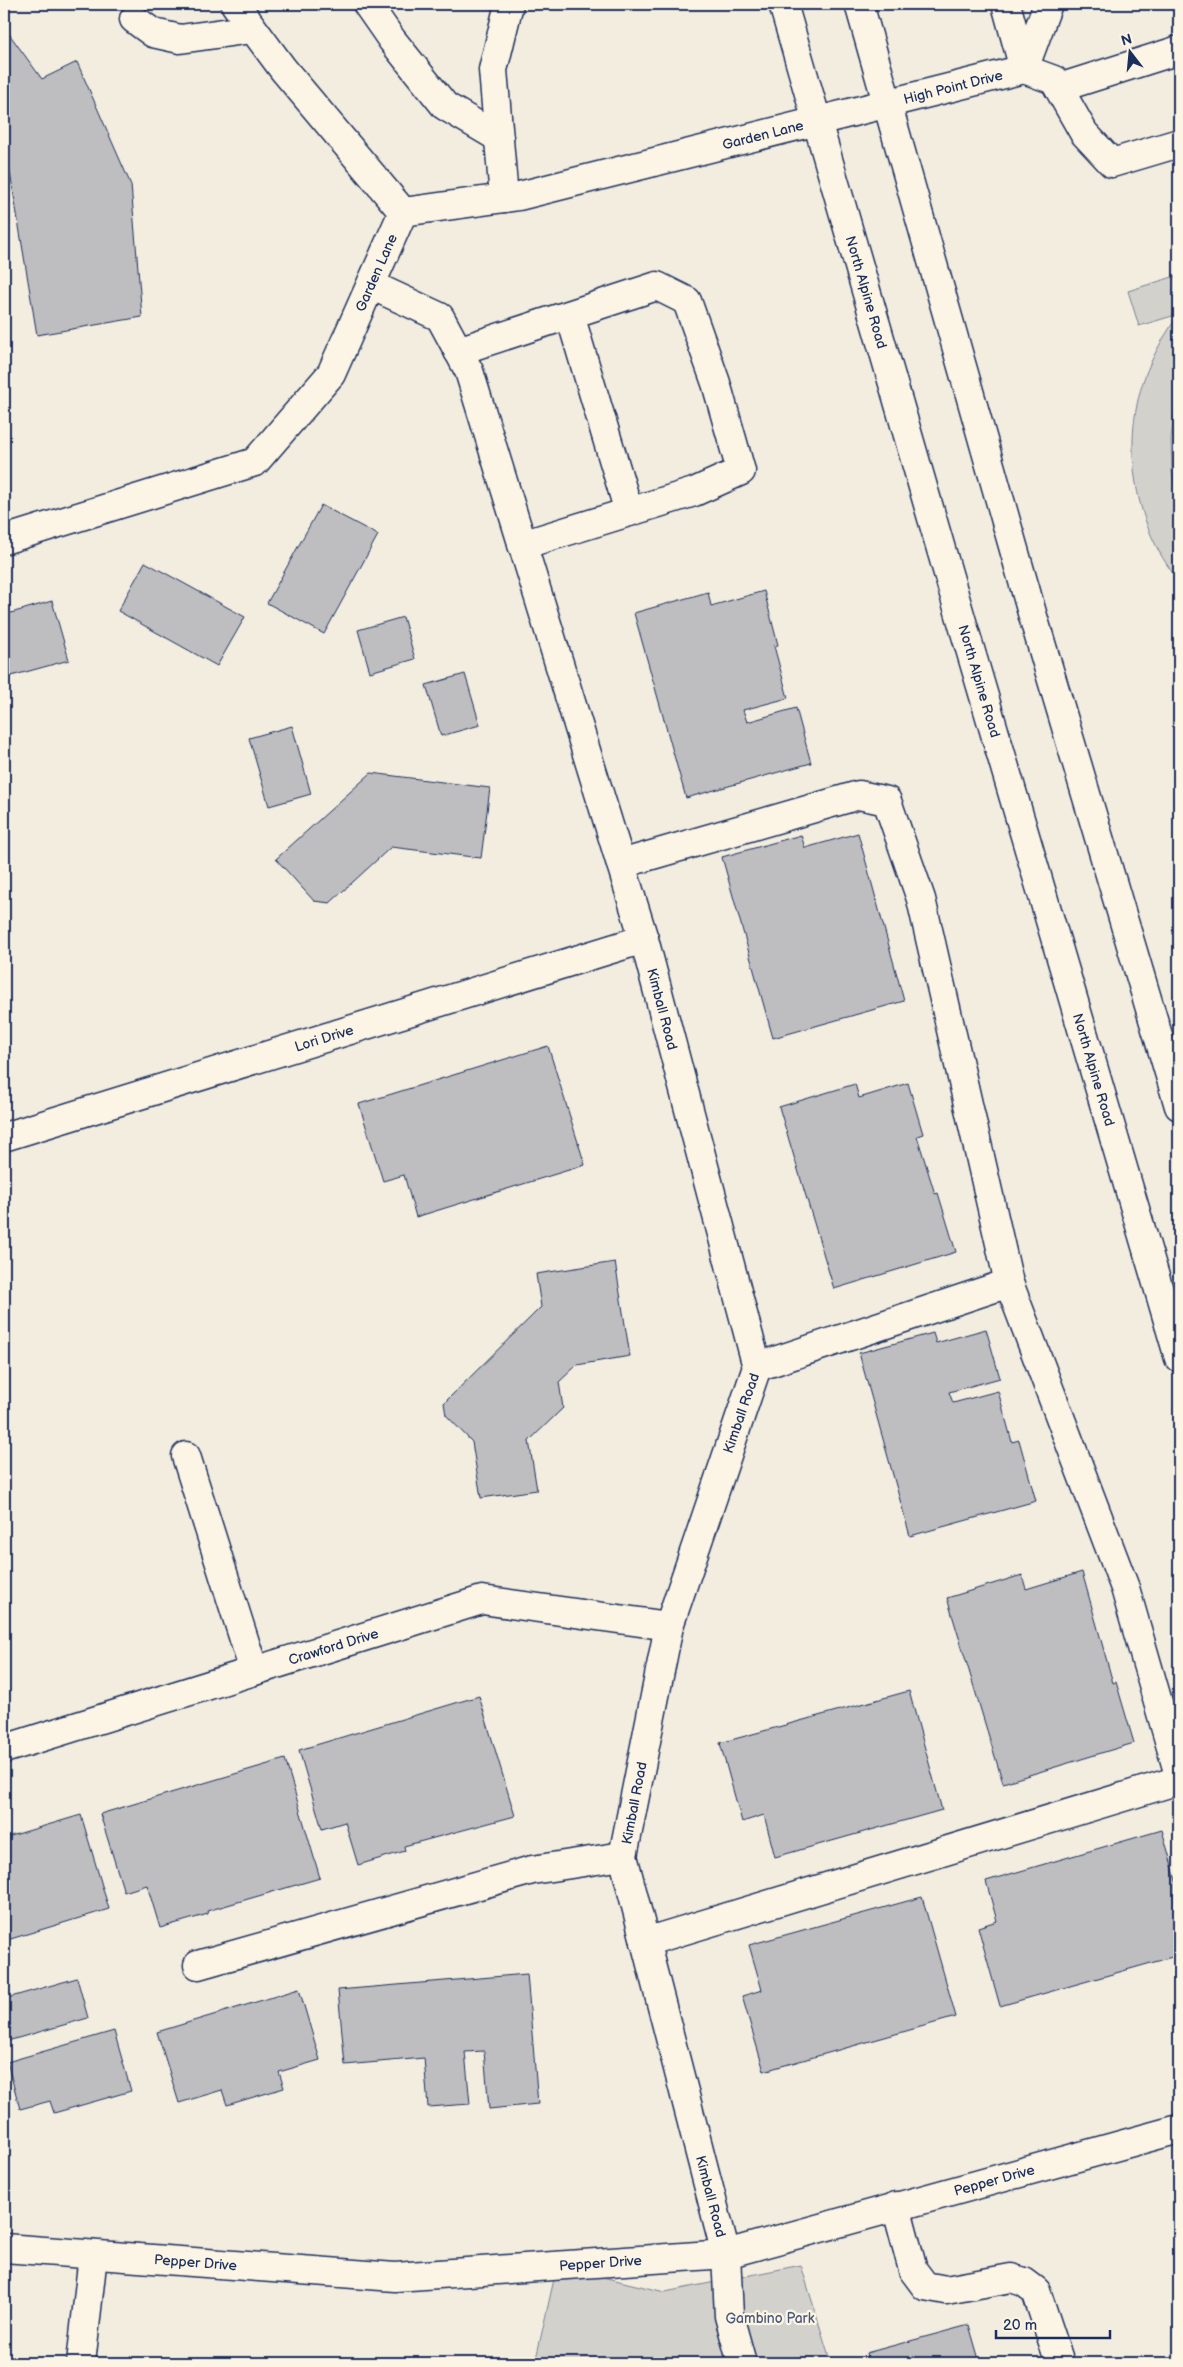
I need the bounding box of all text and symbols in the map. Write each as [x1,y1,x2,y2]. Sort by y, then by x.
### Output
north arrow [1106,28,1156,78]
text: N [1119,30,1134,50]
street label: High Point Drive [902,67,1004,108]
street label: Garden Lane [721,117,805,154]
street label: Garden Lane [352,231,401,314]
street label: North Alpine Road [842,234,890,351]
street label: North Alpine Road [954,623,1004,740]
street label: Kimball Road [643,966,681,1052]
street label: North Alpine Road [1069,1011,1118,1128]
street label: Lori Drive [293,1021,356,1056]
street label: Kimball Road [720,1371,763,1456]
street label: Crawford Drive [286,1625,381,1669]
street label: Kimball Road [618,1760,651,1846]
street label: Kimball Road [692,2154,729,2239]
street label: Pepper Drive [952,2161,1036,2200]
street label: Pepper Drive [153,2251,237,2274]
street label: Pepper Drive [559,2252,642,2275]
scale bar [996,2307,1109,2339]
park label: Gambino Park [726,2310,815,2327]
text: 20 m [1003,2316,1037,2335]

